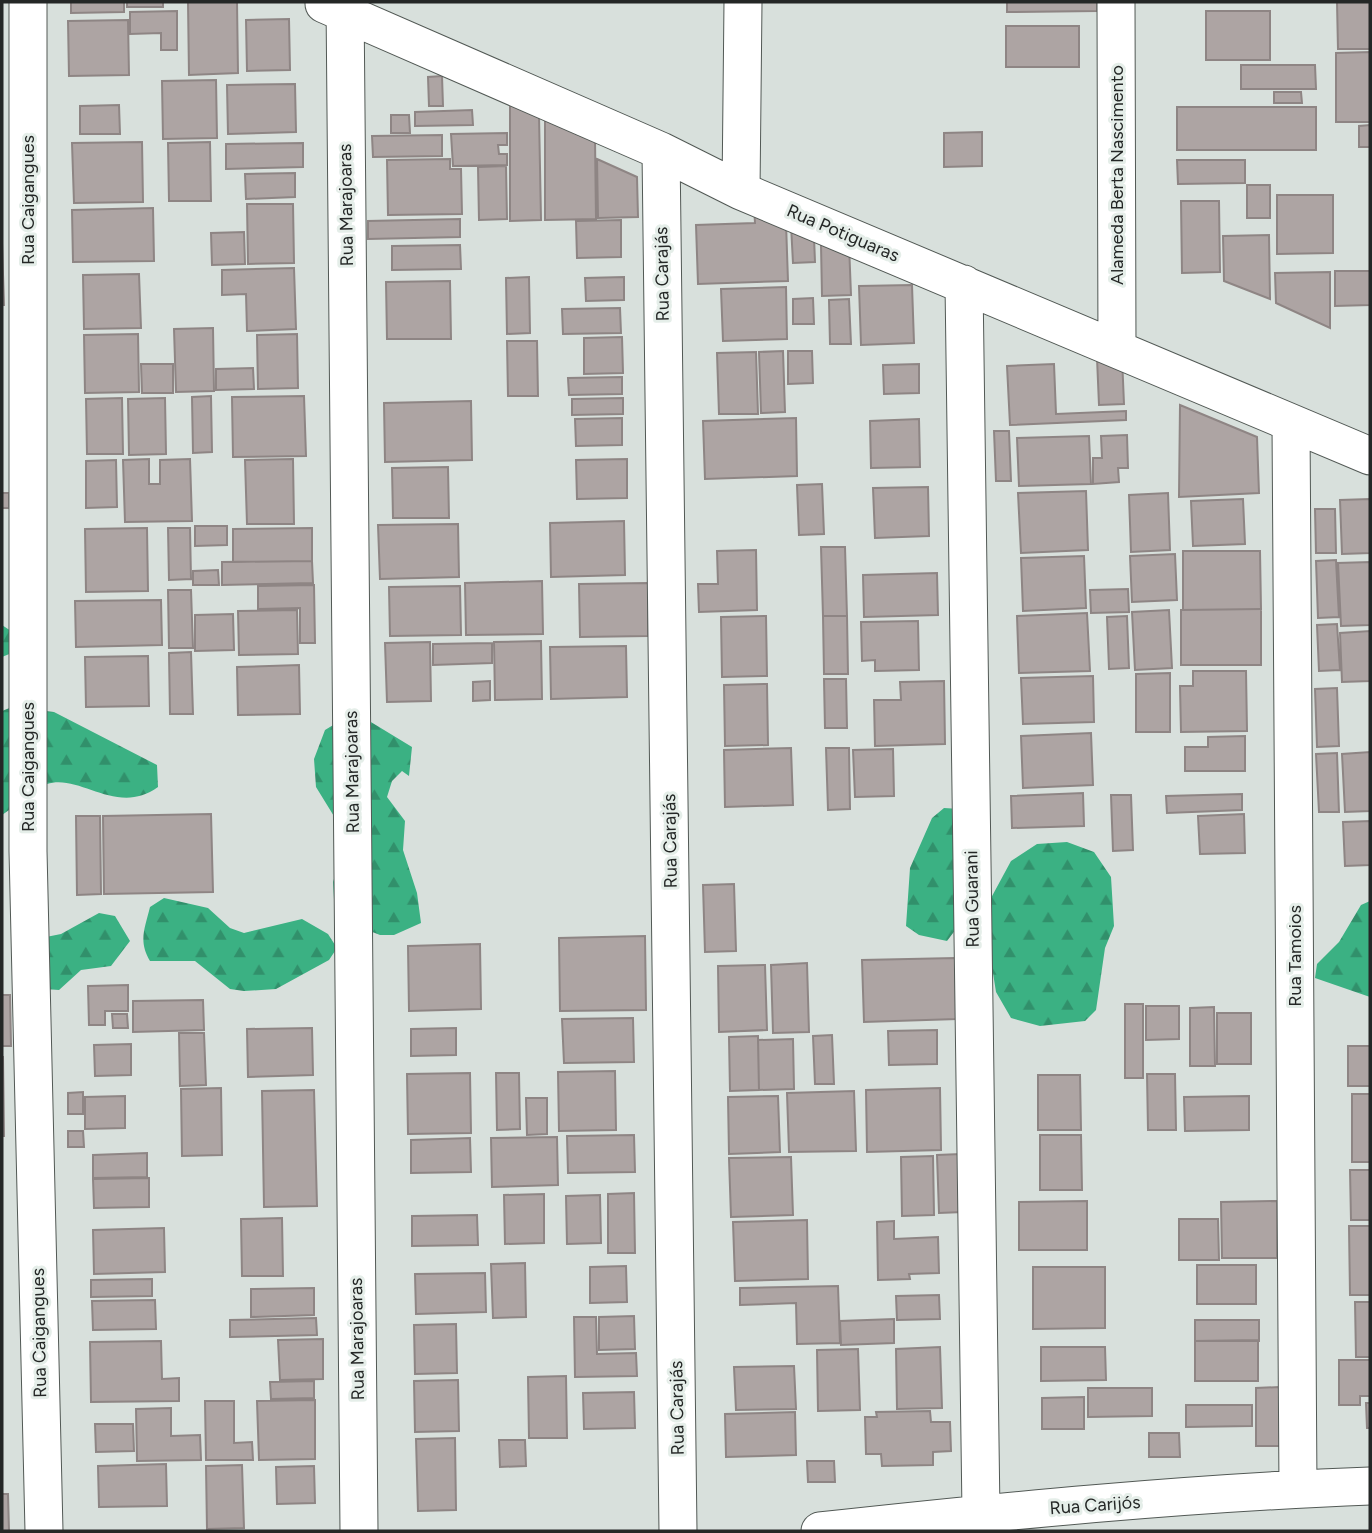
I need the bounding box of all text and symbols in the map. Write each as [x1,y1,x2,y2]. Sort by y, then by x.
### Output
street label: Alameda Berta Nascimento [1106,65,1128,285]
street label: Rua Caigangues [17,135,39,265]
street label: Rua Marajoaras [334,143,358,267]
street label: Rua Potiguaras [783,199,903,267]
street label: Rua Carajás [650,226,674,322]
street label: Rua Caigangues [17,702,39,832]
street label: Rua Marajoaras [340,710,364,834]
street label: Rua Carajás [658,793,682,889]
street label: Rua Guarani [960,850,984,948]
street label: Rua Tamoios [1284,905,1306,1007]
street label: Rua Caigangues [27,1268,51,1398]
street label: Rua Marajoaras [345,1277,369,1401]
street label: Rua Carajás [665,1360,689,1456]
street label: Rua Carijós [1049,1491,1141,1519]

